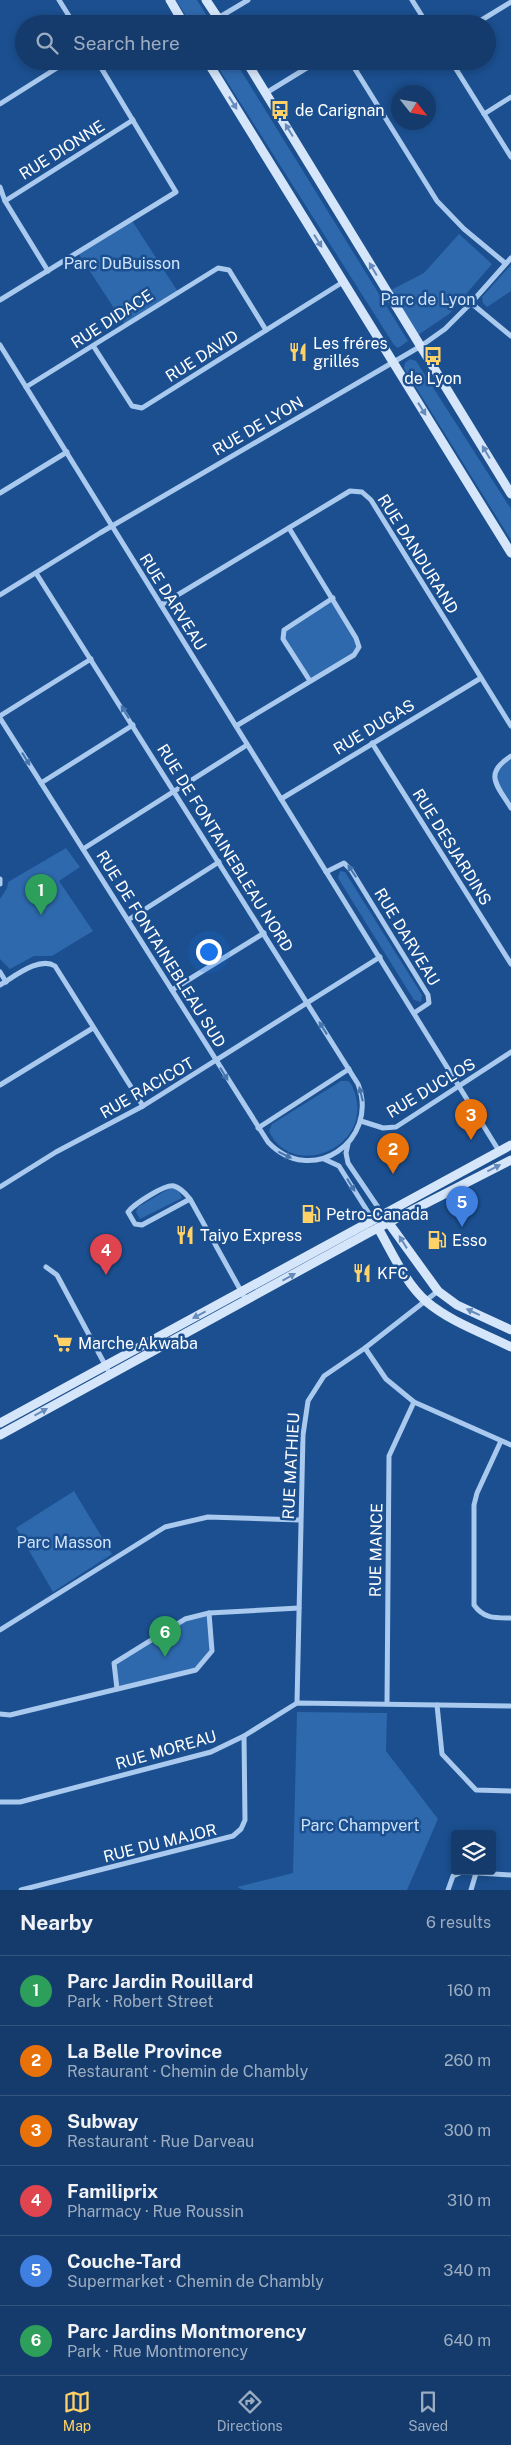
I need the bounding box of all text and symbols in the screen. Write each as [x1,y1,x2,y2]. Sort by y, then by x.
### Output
search box [15,15,496,70]
icon: search [33,29,61,57]
text: Search here [73,32,180,54]
north arrow [391,85,436,130]
one-way arrow [228,96,238,109]
bus stop icon: de Carignan [269,99,291,121]
place label: de Carignan [295,101,385,120]
street label: RUE DIONNE [16,116,108,184]
one-way arrow [284,123,293,137]
one-way arrow [314,235,323,248]
park label: Parc DuBuisson [64,254,180,273]
one-way arrow [369,262,378,275]
street label: RUE DIDACE [68,286,156,352]
park label: Parc de Lyon [381,290,475,309]
street label: RUE DAVID [162,326,242,386]
place label: Les fréres grillés [313,334,388,371]
restaurant icon: Les fréres grillés [287,341,309,363]
bus stop icon: de Lyon [422,345,444,367]
place label: de Lyon [404,369,462,388]
street label: RUE DE LYON [209,392,307,460]
one-way arrow [417,403,426,416]
one-way arrow [481,445,490,458]
street label: RUE DANDURAND [374,491,462,617]
street label: RUE DARVEAU [136,550,210,654]
street label: RUE DUGAS [330,695,418,759]
one-way arrow [120,706,130,719]
street label: RUE DE FONTAINEBLEAU NORD [153,741,297,955]
one-way arrow [21,752,31,765]
street label: RUE DESJARDINS [409,785,495,909]
street label: RUE DE FONTAINEBLEAU SUD [92,847,230,1051]
one-way arrow [347,865,357,878]
pin: 1 [25,874,57,915]
street label: RUE DARVEAU [370,885,444,989]
your location [196,939,222,965]
one-way arrow [319,1021,328,1034]
street label: RUE RACICOT [97,1053,198,1123]
street label: RUE DUCLOS [383,1054,479,1122]
one-way arrow [220,1067,229,1081]
one-way arrow [357,1086,365,1101]
pin: 3 [455,1099,487,1140]
pin: 2 [377,1133,409,1174]
one-way arrow [278,1151,292,1159]
one-way arrow [487,1164,501,1172]
one-way arrow [346,1178,355,1192]
pin: 5 [446,1186,478,1227]
fuel station icon: Petro-Canada [300,1203,322,1225]
place label: Petro-Canada [326,1205,429,1224]
restaurant icon: Taiyo Express [174,1224,196,1246]
place label: Taiyo Express [200,1226,302,1245]
fuel station icon: Esso [426,1229,448,1251]
place label: Esso [452,1231,487,1250]
pin: 4 [90,1234,122,1275]
one-way arrow [399,1236,408,1249]
restaurant icon: KFC [351,1262,373,1284]
place label: KFC [377,1264,408,1283]
one-way arrow [282,1272,295,1281]
one-way arrow [466,1308,480,1316]
one-way arrow [191,1311,206,1319]
supermarket icon: Marche Akwaba [52,1332,74,1354]
place label: Marche Akwaba [78,1334,198,1353]
one-way arrow [34,1408,49,1416]
street label: RUE MATHIEU [279,1412,303,1520]
street label: RUE MANCE [366,1503,386,1597]
park label: Parc Masson [17,1533,111,1552]
pin: 6 [149,1616,181,1657]
street label: RUE MOREAU [113,1727,219,1773]
park label: Parc Champvert [301,1816,419,1835]
street label: RUE DU MAJOR [101,1820,219,1866]
map controls [451,1830,496,1875]
button: layers [451,1830,496,1875]
text: Nearby [20,1910,93,1935]
text: 6 results [426,1913,491,1932]
text: Parc Jardin Rouillard [67,1970,253,1992]
text: 1 [33,1981,39,2000]
text: 160 m [447,1981,491,2000]
text: Park · Robert Street [67,1992,214,2011]
text: La Belle Province [67,2040,222,2062]
text: 2 [31,2051,41,2070]
text: 260 m [444,2051,491,2070]
text: Restaurant · Chemin de Chambly [67,2062,308,2081]
text: Subway [67,2110,139,2132]
text: 3 [31,2121,41,2140]
text: 300 m [444,2121,491,2140]
text: Restaurant · Rue Darveau [67,2132,254,2151]
text: Familiprix [67,2180,158,2202]
text: 4 [31,2191,41,2210]
text: 310 m [447,2191,491,2210]
text: Pharmacy · Rue Roussin [67,2202,244,2221]
text: Couche-Tard [67,2250,181,2272]
text: 5 [31,2261,41,2280]
text: 340 m [443,2261,491,2280]
text: Supermarket · Chemin de Chambly [67,2272,324,2291]
text: Parc Jardins Montmorency [67,2320,306,2342]
text: 6 [31,2331,41,2350]
text: 640 m [443,2331,491,2350]
text: Park · Rue Montmorency [67,2342,248,2361]
tab: Map [63,2388,91,2434]
tab: Directions [217,2388,283,2434]
tab: Saved [408,2388,448,2434]

